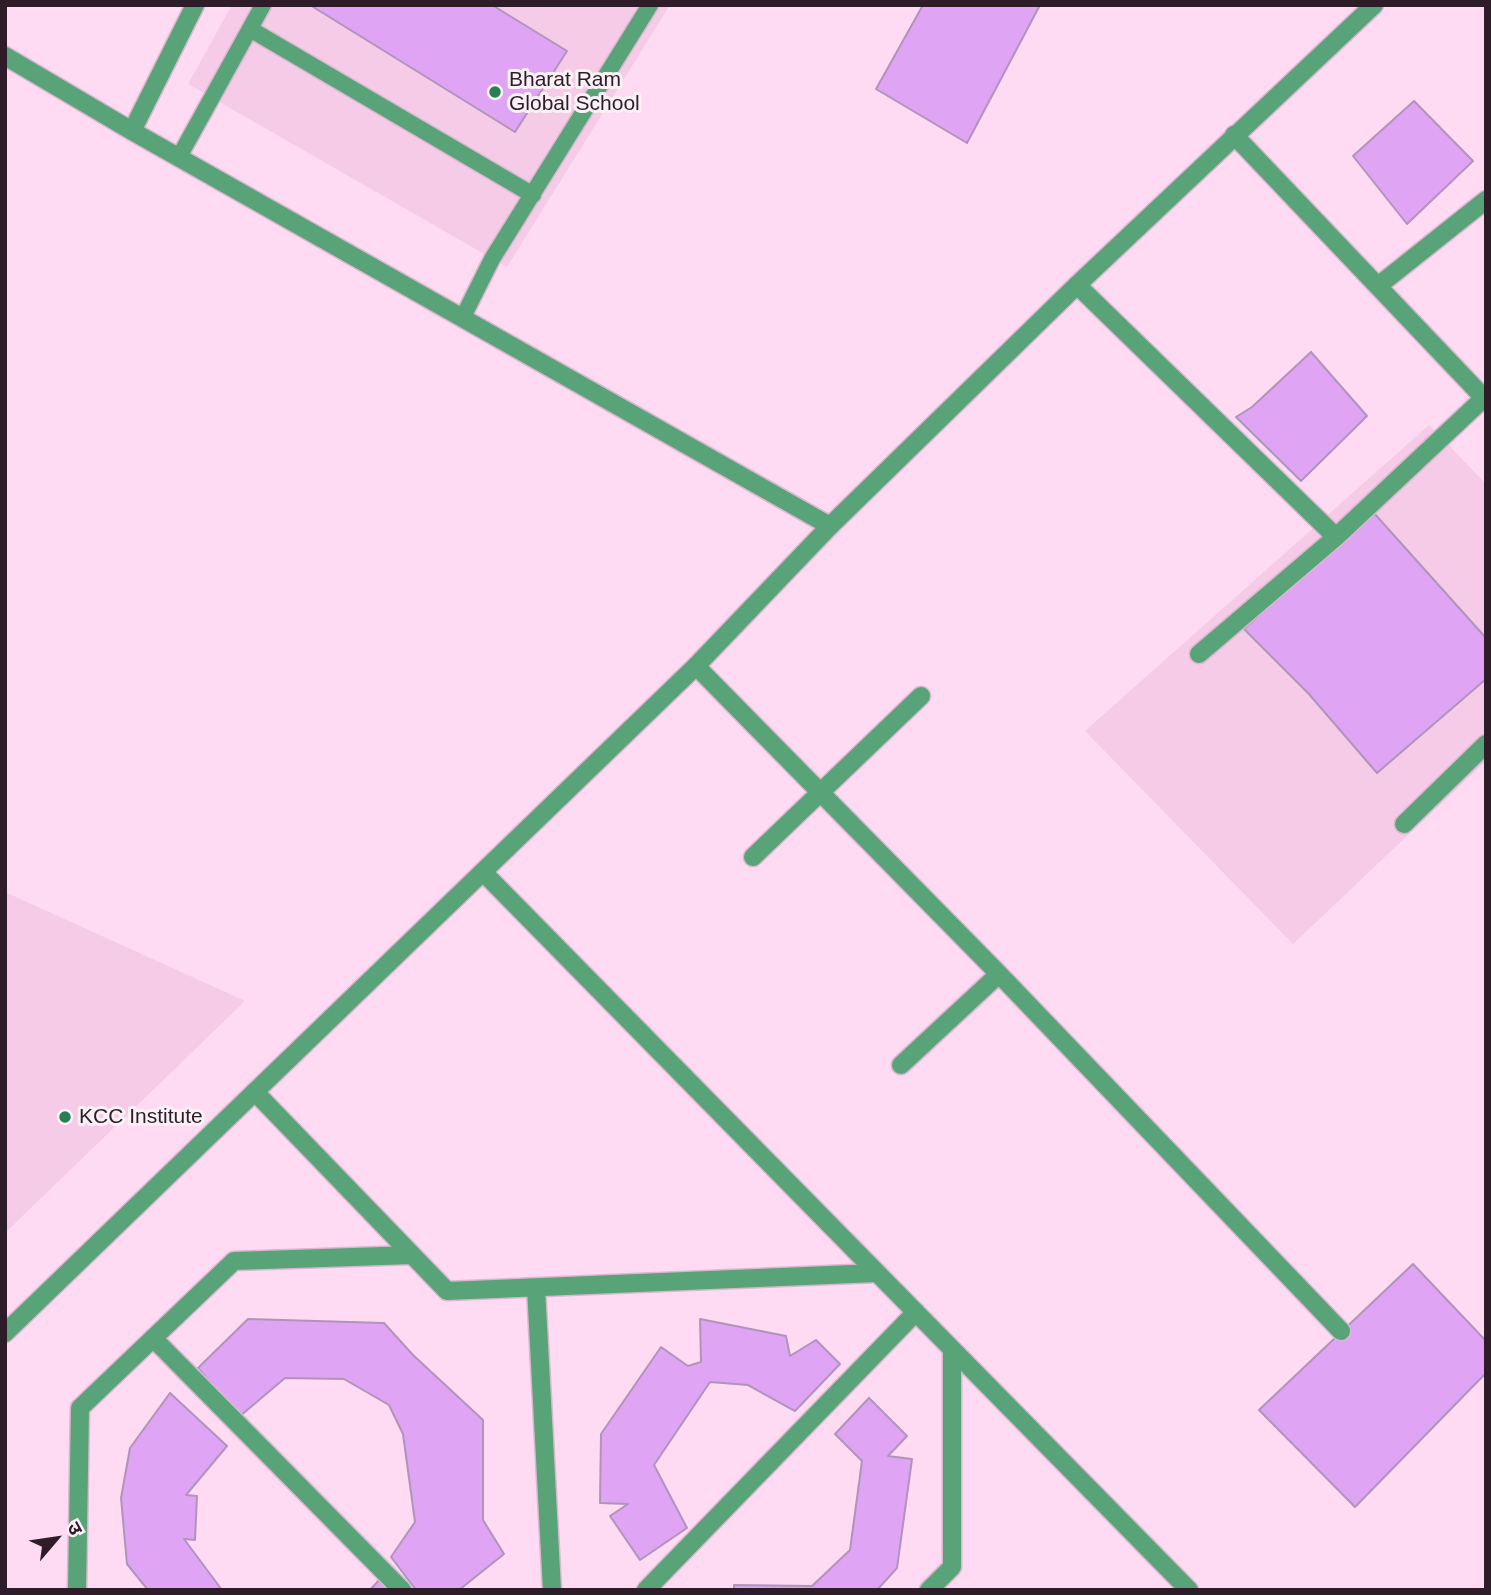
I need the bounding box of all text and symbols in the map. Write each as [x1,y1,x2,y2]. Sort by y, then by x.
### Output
place label: Bharat Ram Global School [509,67,640,117]
marker: Bharat Ram Global School [487,84,503,100]
place label: KCC Institute [79,1104,203,1130]
marker: KCC Institute [57,1109,73,1125]
north arrow [21,1504,91,1574]
text: उ [63,1519,87,1539]

